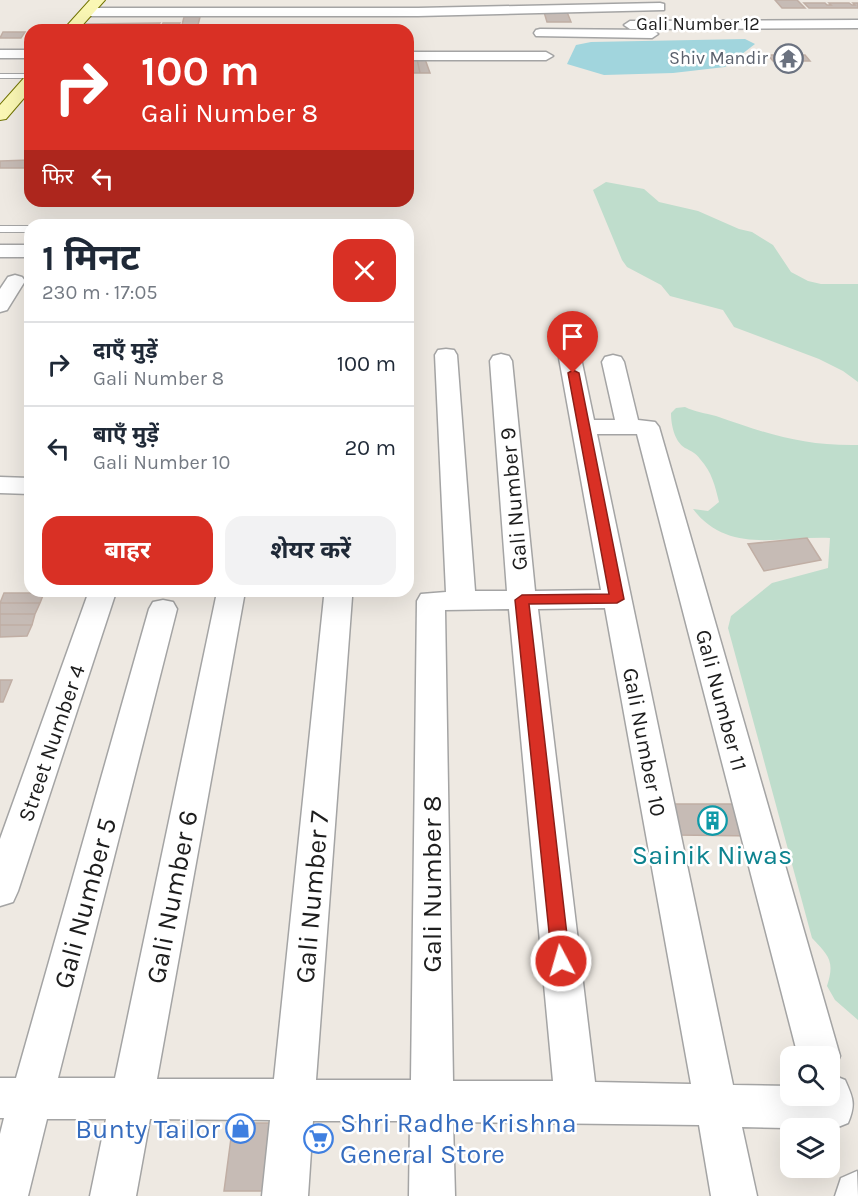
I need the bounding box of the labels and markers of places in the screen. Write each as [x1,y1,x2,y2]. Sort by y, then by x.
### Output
temple icon: Shiv Mandir [773,42,805,74]
place label: Shiv Mandir [669,47,768,69]
pin [547,311,598,373]
building icon: Sainik Niwas [696,804,728,836]
place label: Sainik Niwas [632,839,792,871]
place label: Shri Radhe Krishna General Store [340,1107,577,1170]
place label: Bunty Tailor [75,1113,220,1145]
shop icon: Bunty Tailor [225,1113,257,1145]
supermarket icon: Shri Radhe Krishna General Store [303,1123,335,1155]

